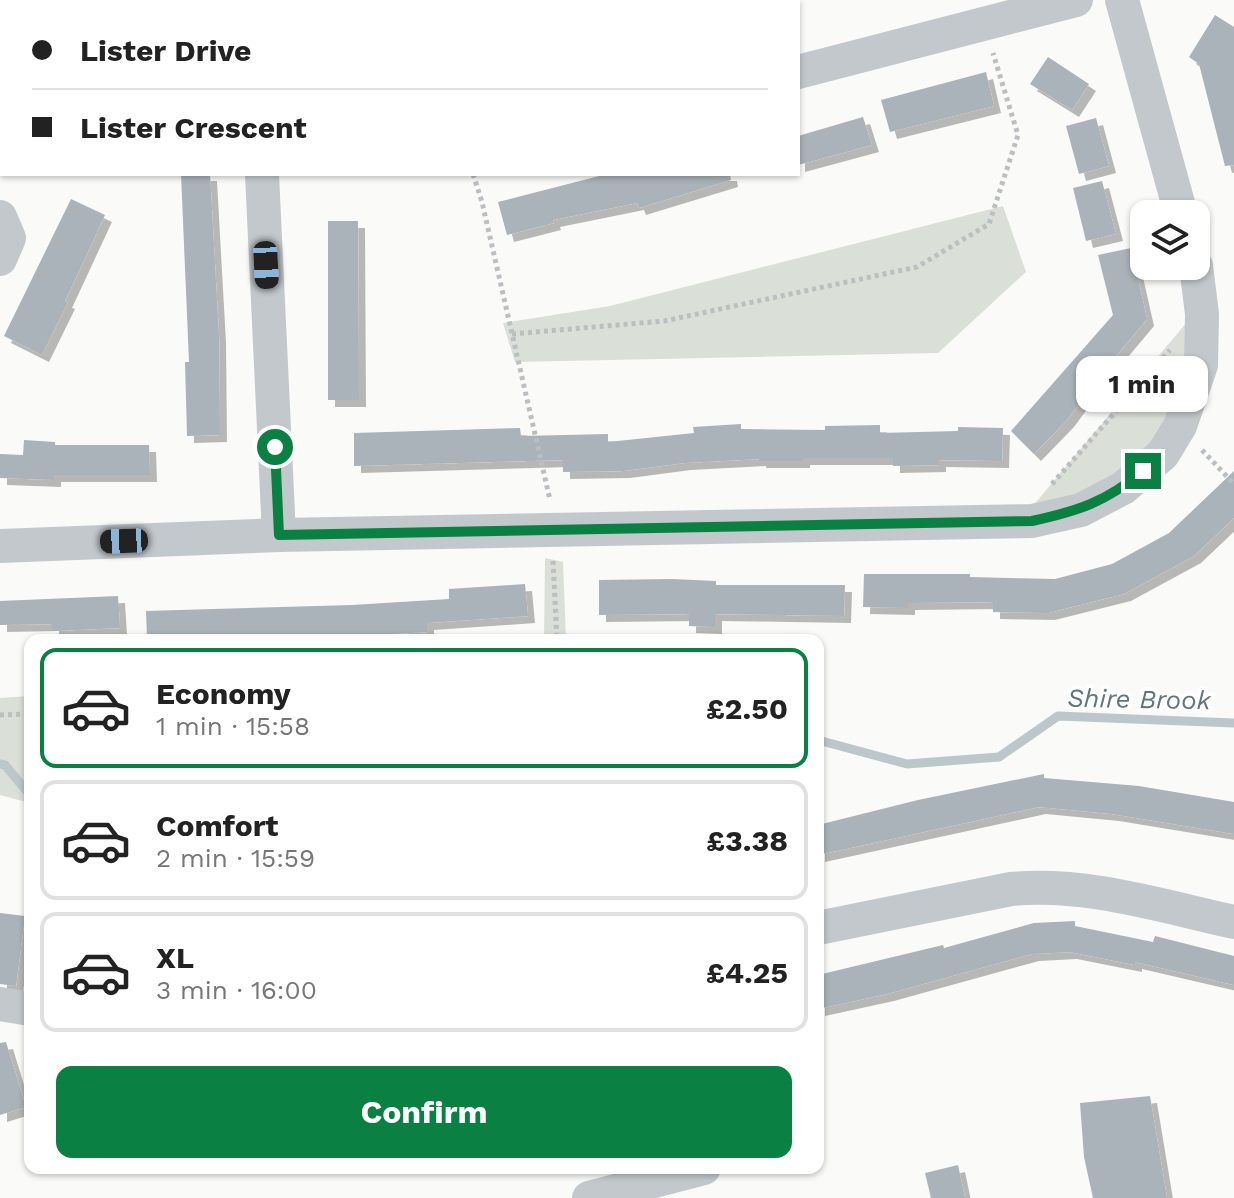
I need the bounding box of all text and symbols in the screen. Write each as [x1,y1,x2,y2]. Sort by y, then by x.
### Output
text: Lister Drive [80,33,251,68]
text: Lister Crescent [80,110,307,145]
map controls [1130,200,1210,280]
button: layers [1130,200,1210,280]
car [253,240,279,290]
callout: 1 min [1077,355,1209,411]
text: 1 min [1109,369,1175,399]
route start [257,429,293,465]
route end [1125,453,1161,489]
car [100,528,148,554]
icon: car [60,672,132,744]
text: Economy [156,676,291,711]
water label: Shire Brook [1067,683,1212,715]
text: £2.50 [706,691,788,726]
text: 1 min · 15:58 [156,711,310,741]
icon: car [60,804,132,876]
text: Comfort [156,808,278,843]
text: £3.38 [706,823,788,858]
text: 2 min · 15:59 [156,843,315,873]
icon: car [60,936,132,1008]
text: XL [156,940,194,975]
text: £4.25 [706,955,788,990]
text: 3 min · 16:00 [156,975,317,1005]
button: Confirm [56,1066,792,1158]

